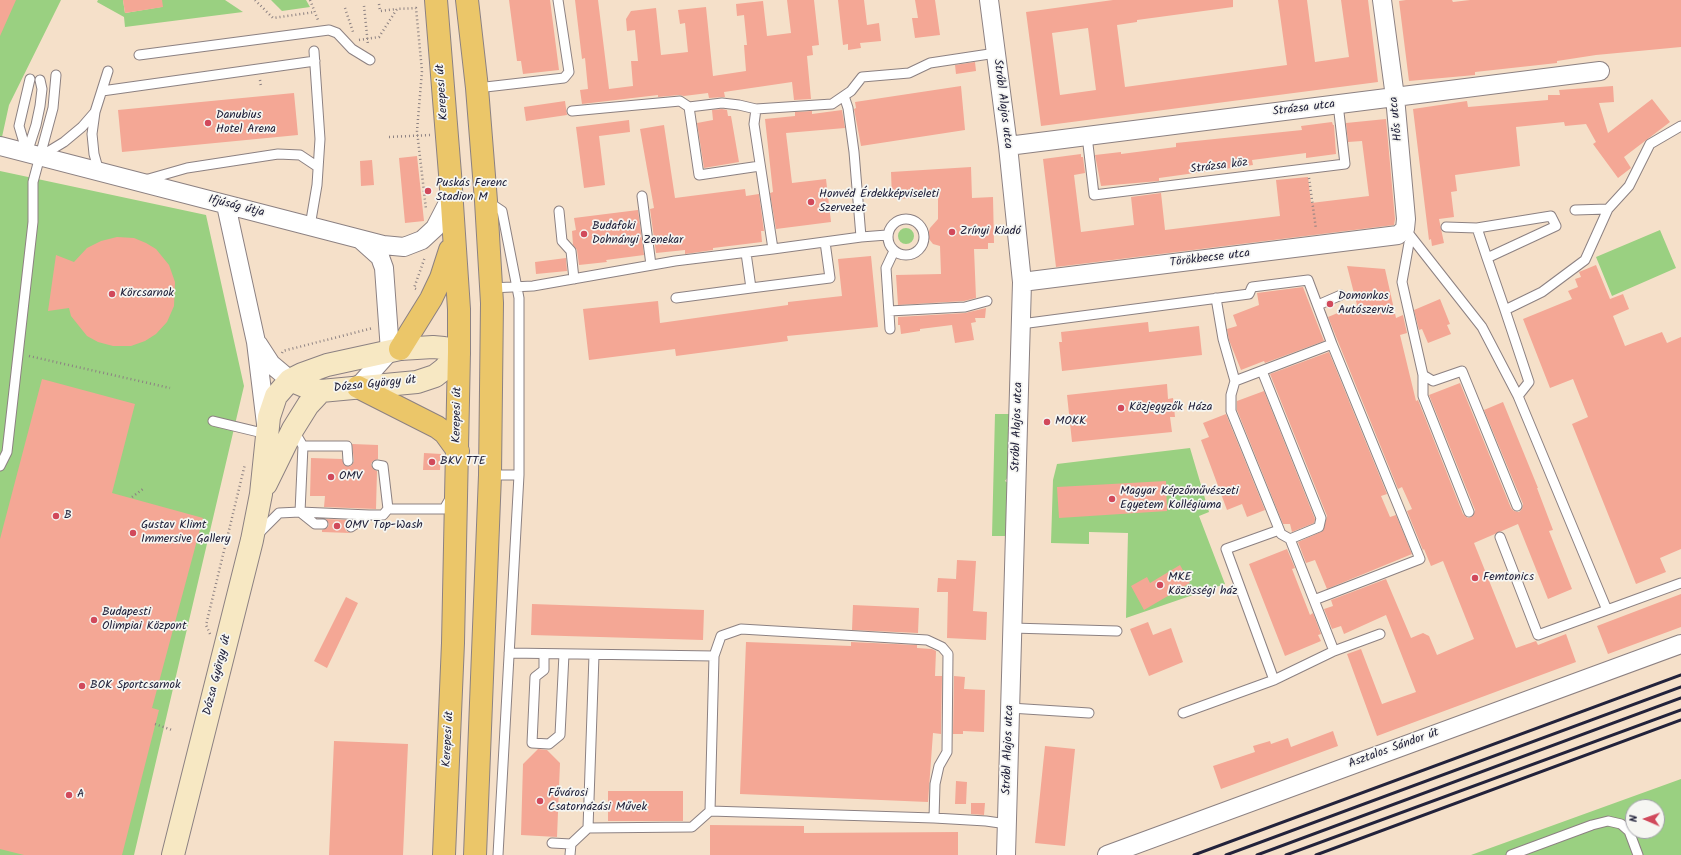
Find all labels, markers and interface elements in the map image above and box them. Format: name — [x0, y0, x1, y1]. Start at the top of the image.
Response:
street label: Stróbl Alajos utca — [989, 58, 1015, 150]
street label: Kerepesi út — [434, 63, 452, 121]
street label: Hős utca — [1387, 96, 1407, 142]
street label: Strázsa utca — [1272, 98, 1336, 120]
place label: Danubius Hotel Arena — [216, 109, 276, 137]
marker: Danubius Hotel Arena — [203, 118, 213, 128]
street label: Strázsa köz — [1189, 156, 1249, 178]
place label: Puskás Ferenc Stadion M — [436, 177, 507, 205]
marker: Puskás Ferenc Stadion M — [423, 186, 433, 196]
place label: Honvéd Érdekképviseleti Szervezet — [819, 188, 939, 216]
street label: Ifjúság útja — [206, 193, 266, 221]
marker: Honvéd Érdekképviseleti Szervezet — [806, 197, 816, 207]
place label: Budafoki Dohnányi Zenekar — [592, 220, 683, 248]
place label: Zrínyi Kiadó — [960, 225, 1021, 239]
marker: Zrínyi Kiadó — [947, 227, 957, 237]
marker: Budafoki Dohnányi Zenekar — [579, 229, 589, 239]
street label: Törökbecse utca — [1169, 247, 1251, 271]
place label: Körcsarnok — [120, 287, 174, 301]
marker: Körcsarnok — [107, 289, 117, 299]
place label: Domonkos Autószerviz — [1338, 290, 1394, 318]
marker: Domonkos Autószerviz — [1325, 299, 1335, 309]
street label: Dózsa György út — [333, 374, 417, 396]
street label: Stróbl Alajos utca — [1009, 382, 1027, 472]
street label: Kerepesi út — [450, 387, 466, 443]
place label: Közjegyzők Háza — [1129, 401, 1212, 415]
marker: Közjegyzők Háza — [1116, 403, 1126, 413]
place label: MOKK — [1055, 415, 1086, 429]
marker: MOKK — [1042, 417, 1052, 427]
place label: BKV TTE — [440, 455, 486, 469]
marker: BKV TTE — [427, 457, 437, 467]
place label: OMV — [339, 470, 362, 484]
marker: OMV — [326, 472, 336, 482]
place label: Magyar Képzőművészeti Egyetem Kollégiuma — [1120, 485, 1239, 513]
marker: Magyar Képzőművészeti Egyetem Kollégiuma — [1107, 494, 1117, 504]
place label: B — [64, 509, 72, 523]
marker: B — [51, 511, 61, 521]
place label: Gustav Klimt Immersive Gallery — [141, 519, 230, 547]
place label: OMV Top-Wash — [345, 519, 423, 533]
marker: OMV Top-Wash — [332, 521, 342, 531]
marker: Gustav Klimt Immersive Gallery — [128, 528, 138, 538]
place label: MKE Közösségi ház — [1168, 571, 1237, 599]
place label: Femtonics — [1483, 571, 1534, 585]
marker: Femtonics — [1470, 573, 1480, 583]
marker: MKE Közösségi ház — [1155, 580, 1165, 590]
place label: Budapesti Olimpiai Központ — [102, 606, 187, 634]
marker: Budapesti Olimpiai Központ — [89, 615, 99, 625]
street label: Dózsa György út — [201, 633, 235, 717]
place label: BOK Sportcsarnok — [90, 679, 181, 693]
marker: BOK Sportcsarnok — [77, 681, 87, 691]
street label: Stróbl Alajos utca — [1000, 705, 1018, 795]
street label: Kerepesi út — [440, 711, 458, 767]
street label: Asztalos Sándor út — [1347, 726, 1441, 772]
place label: Fővárosi Csatornázási Művek — [548, 787, 647, 815]
place label: A — [77, 788, 84, 802]
marker: A — [64, 790, 74, 800]
marker: Fővárosi Csatornázási Művek — [535, 796, 545, 806]
north arrow — [1625, 799, 1665, 839]
text: N — [1625, 815, 1643, 822]

